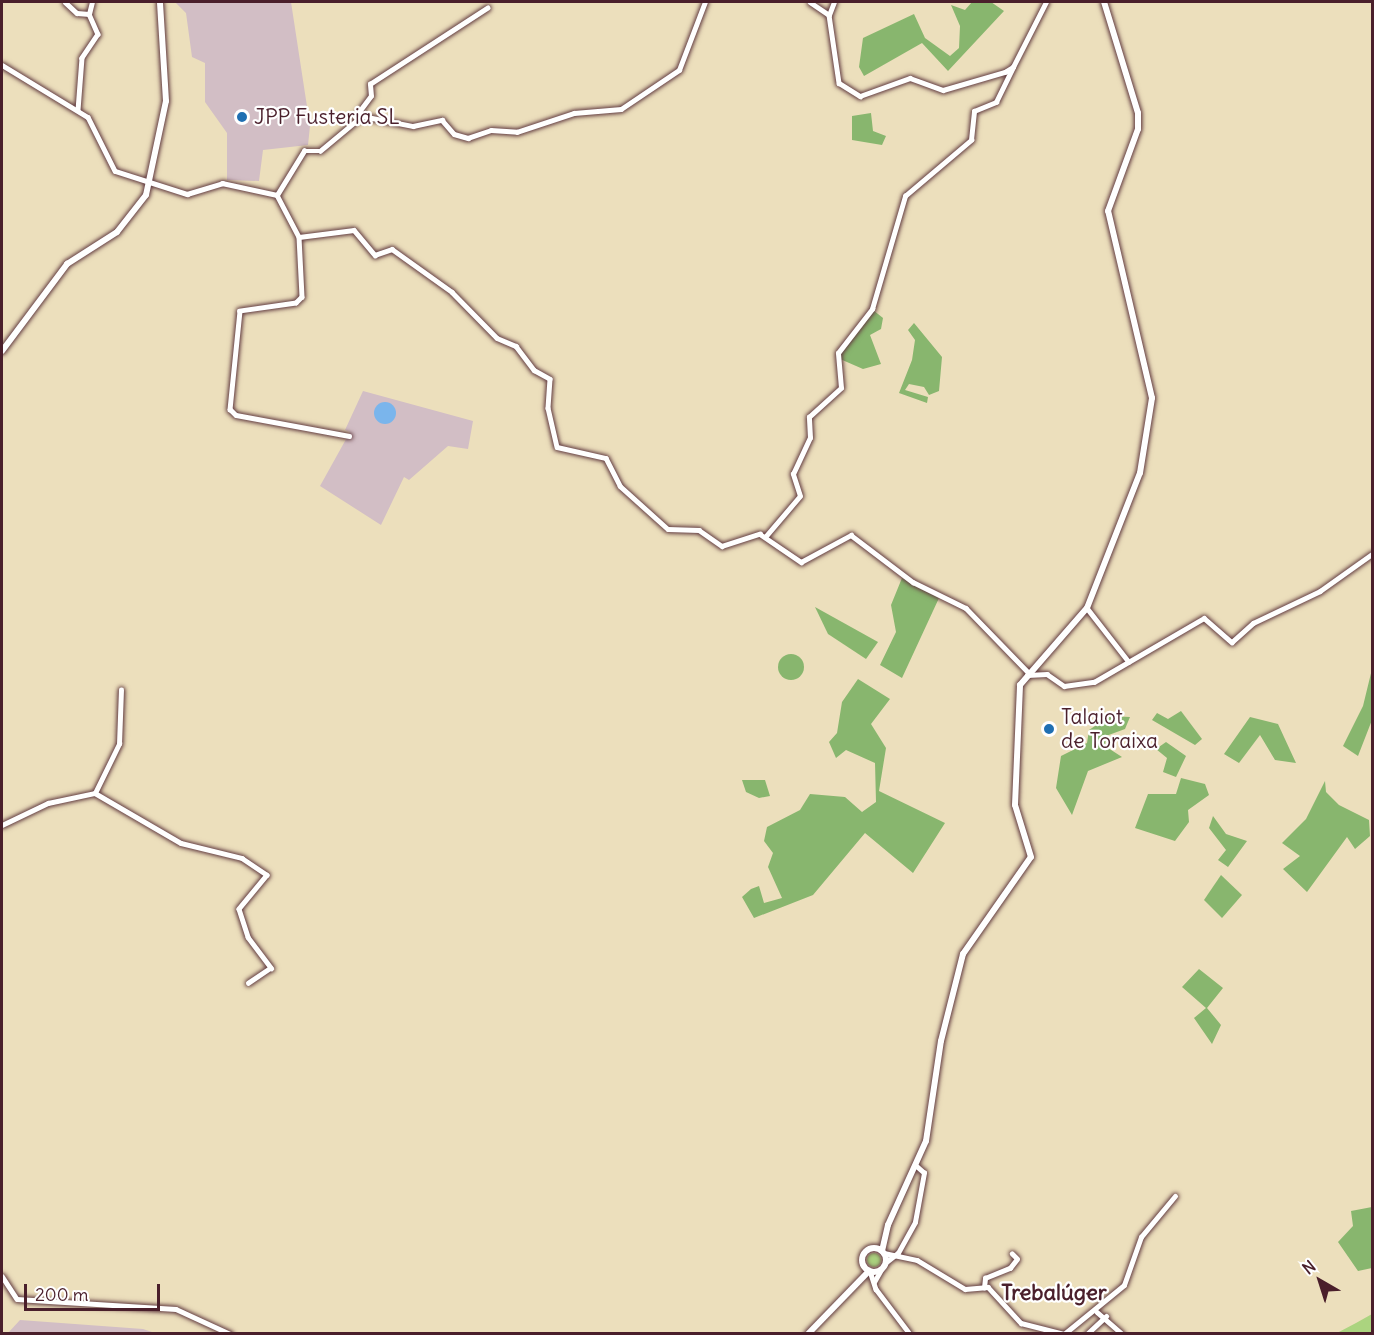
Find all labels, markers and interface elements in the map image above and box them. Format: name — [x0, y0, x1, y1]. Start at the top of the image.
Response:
place label: JPP Fusteria SL — [254, 104, 400, 130]
marker: JPP Fusteria SL — [235, 110, 249, 124]
place label: Talaiot de Toraixa — [1061, 704, 1158, 754]
marker: Talaiot de Toraixa — [1042, 722, 1056, 736]
north arrow — [1290, 1251, 1350, 1311]
text: N — [1298, 1256, 1319, 1278]
scale bar — [27, 1272, 164, 1310]
district label: Trebalúger — [1001, 1280, 1107, 1306]
text: 200 m — [35, 1283, 89, 1306]

